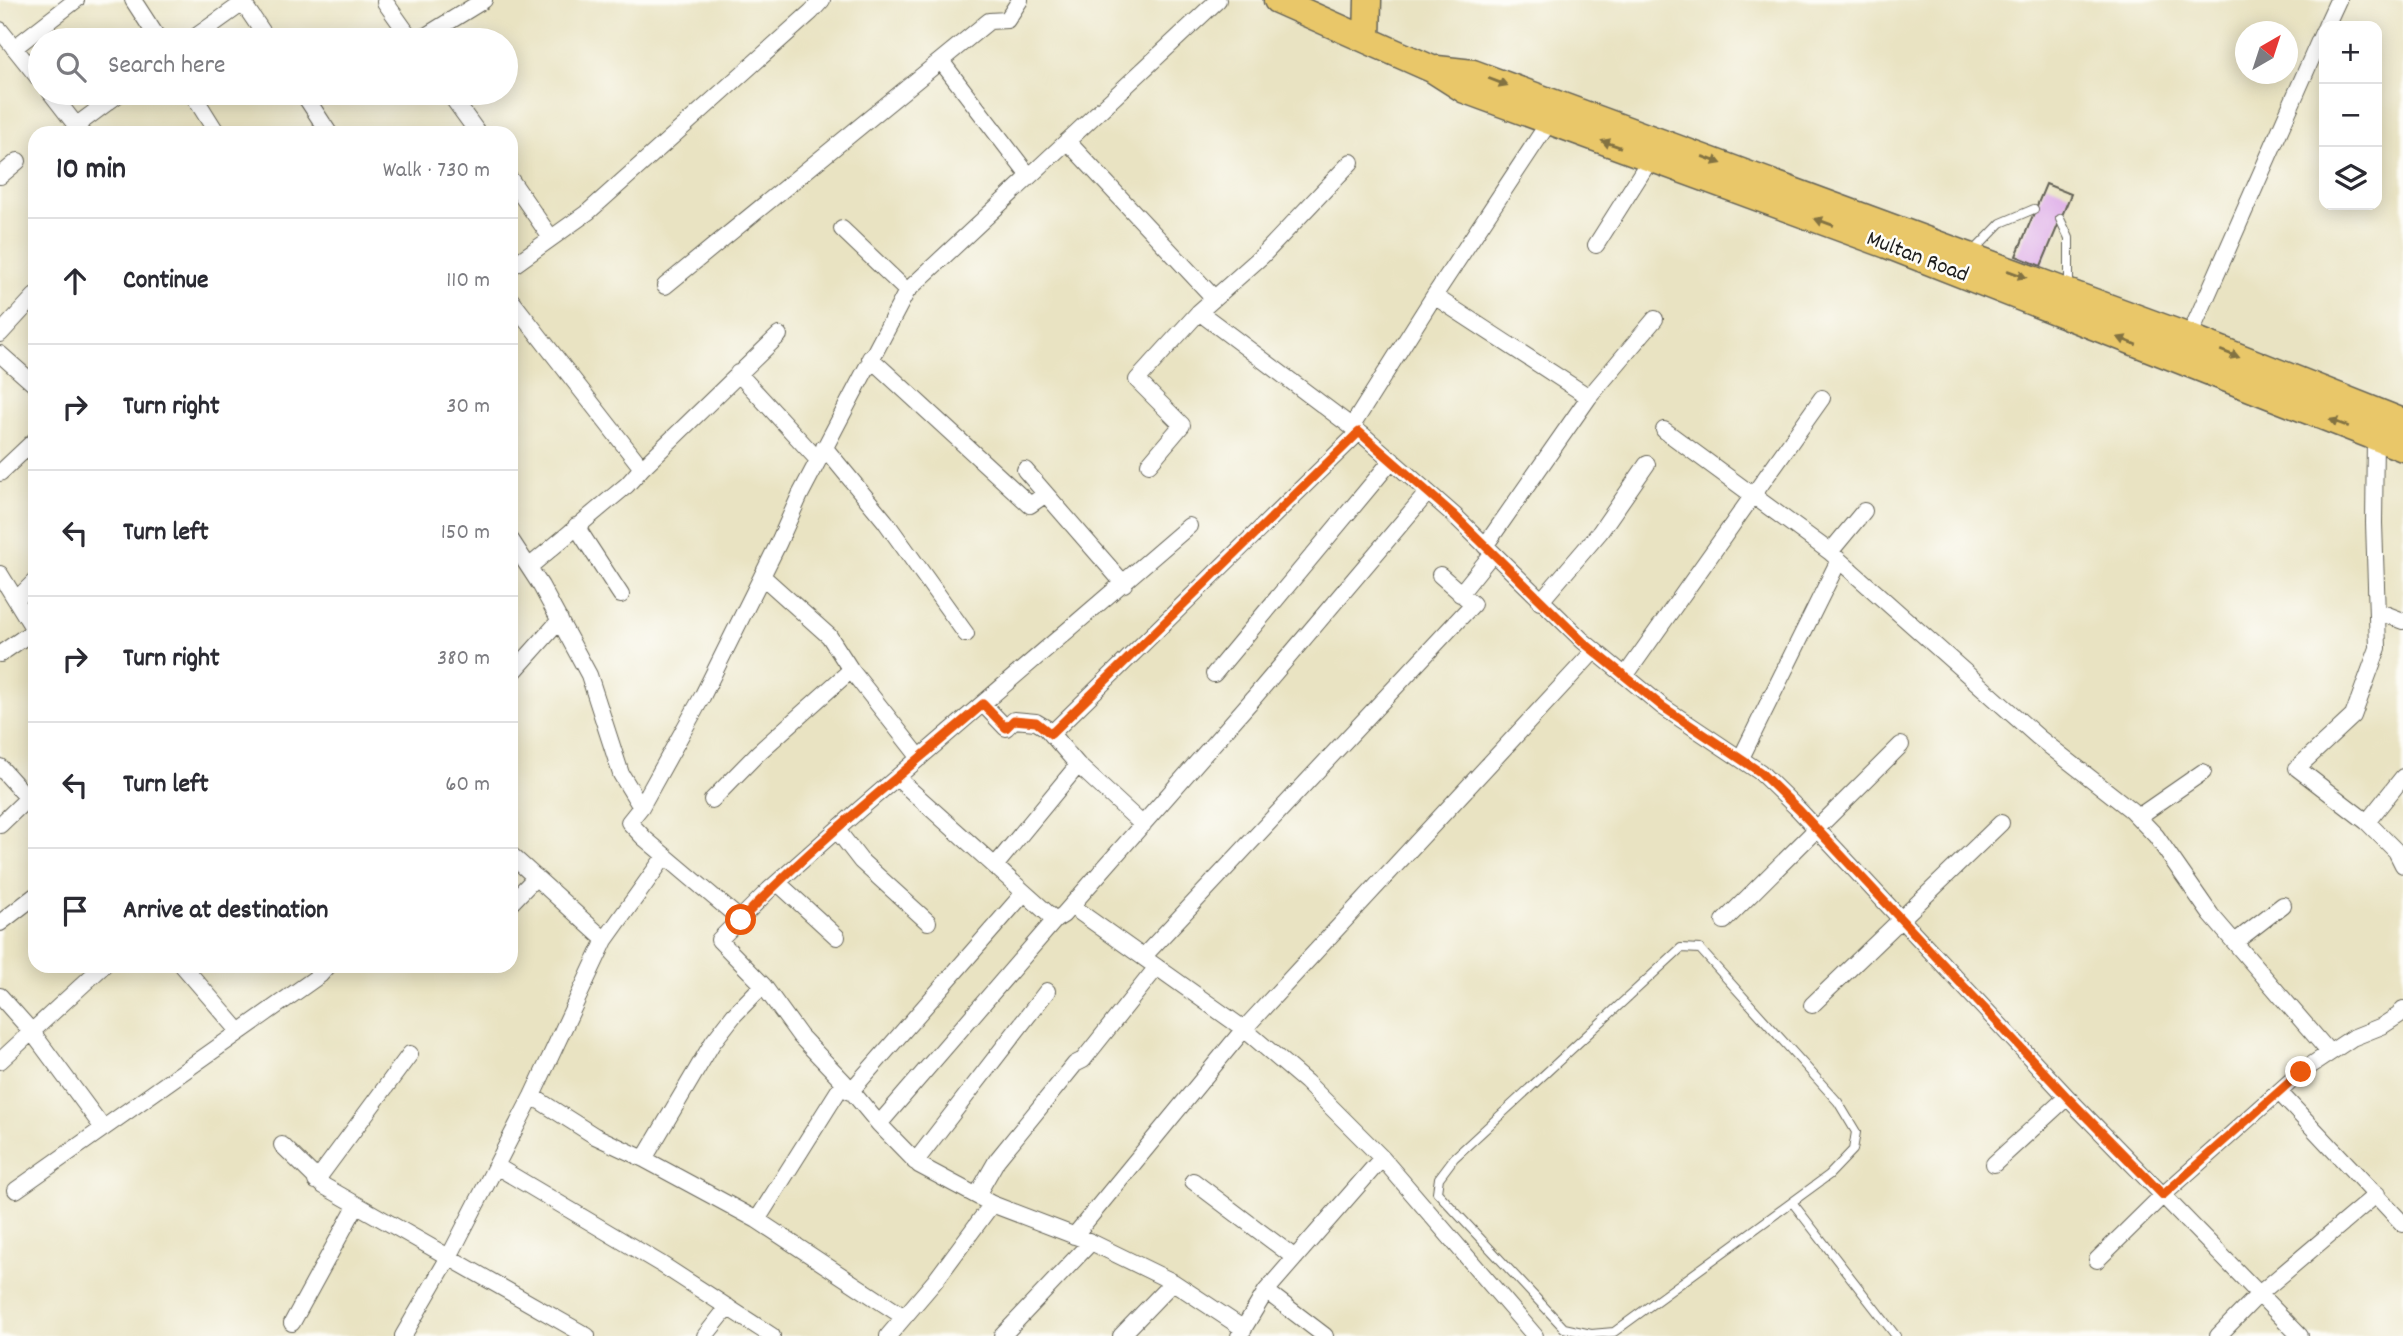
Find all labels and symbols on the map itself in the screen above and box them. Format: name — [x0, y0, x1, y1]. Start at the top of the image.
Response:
north arrow — [2235, 21, 2298, 84]
one-way arrow — [1488, 77, 1509, 88]
one-way arrow — [1600, 138, 1621, 149]
one-way arrow — [1701, 155, 1722, 166]
one-way arrow — [1814, 216, 1835, 227]
street label: Multan Road — [1861, 223, 1973, 293]
one-way arrow — [2006, 269, 2027, 280]
one-way arrow — [2117, 335, 2138, 346]
one-way arrow — [2219, 348, 2240, 359]
one-way arrow — [2329, 417, 2350, 428]
route start — [725, 904, 756, 935]
route end — [2285, 1056, 2316, 1087]

